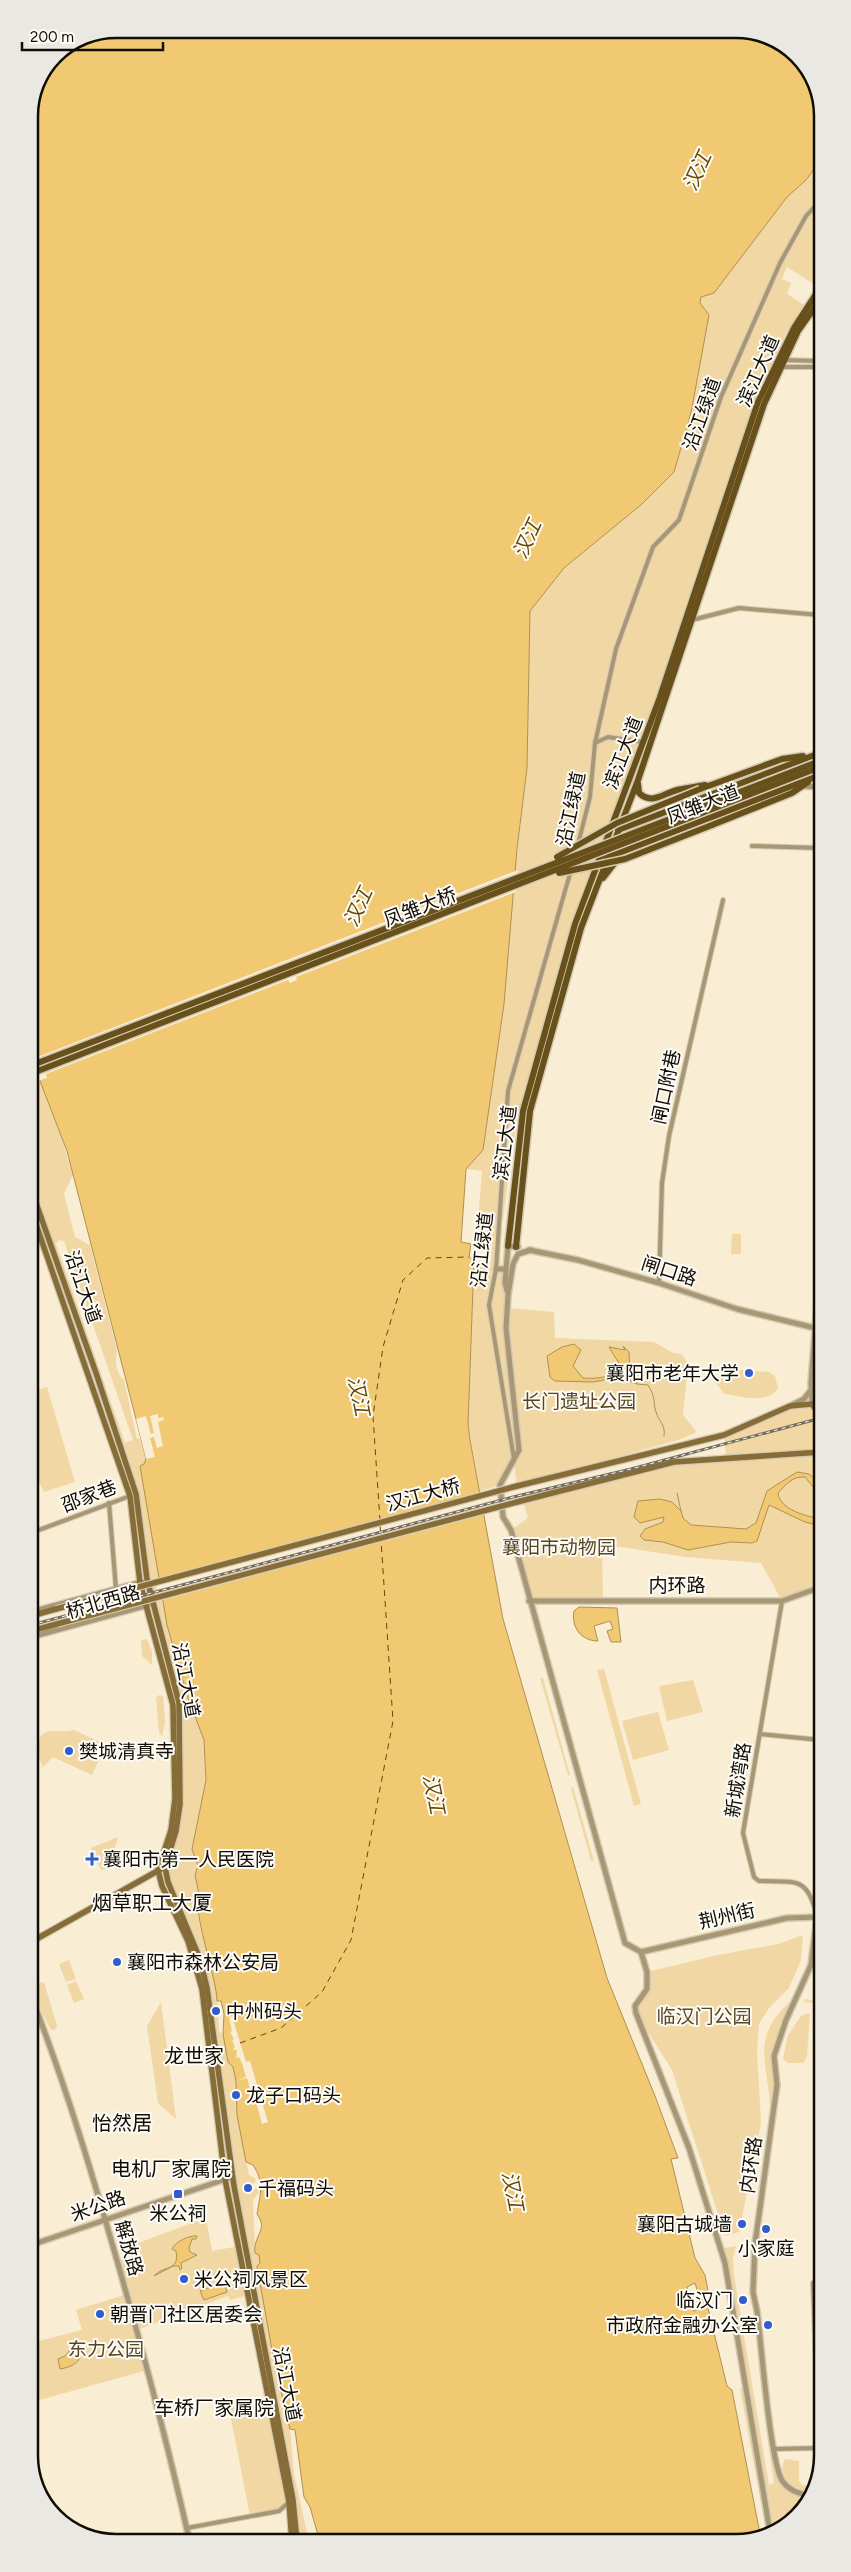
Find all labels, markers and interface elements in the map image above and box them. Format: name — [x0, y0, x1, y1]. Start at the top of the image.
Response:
scale bar — [22, 20, 164, 52]
text: 200 m — [30, 28, 74, 46]
water label: 汉江 — [678, 146, 717, 194]
street label: 滨江大道 — [732, 332, 784, 410]
street label: 沿江绿道 — [678, 374, 726, 454]
water label: 汉江 — [508, 514, 547, 562]
street label: 滨江大道 — [599, 713, 647, 793]
street label: 沿江绿道 — [552, 769, 590, 849]
street label: 凤雏大道 — [663, 780, 743, 828]
water label: 汉江 — [339, 882, 378, 930]
street label: 凤雏大桥 — [380, 883, 460, 931]
street label: 闸口附巷 — [647, 1047, 685, 1127]
street label: 滨江大道 — [489, 1104, 521, 1182]
street label: 沿江绿道 — [467, 1211, 497, 1289]
street label: 沿江大道 — [60, 1247, 106, 1327]
street label: 闸口路 — [638, 1251, 700, 1291]
place label: 襄阳市老年大学 — [606, 1362, 739, 1385]
marker: 襄阳市老年大学 — [743, 1367, 755, 1379]
water label: 汉江 — [343, 1374, 375, 1420]
park label: 长门遗址公园 — [522, 1390, 636, 1413]
street label: 汉江大桥 — [383, 1474, 463, 1516]
street label: 邵家巷 — [58, 1475, 120, 1517]
park label: 襄阳市动物园 — [502, 1536, 616, 1559]
street label: 内环路 — [648, 1574, 706, 1597]
street label: 桥北西路 — [63, 1580, 143, 1624]
street label: 沿江大道 — [167, 1640, 205, 1720]
place label: 樊城清真寺 — [79, 1740, 174, 1763]
street label: 新城湾路 — [721, 1741, 755, 1819]
marker: 樊城清真寺 — [63, 1745, 75, 1757]
water label: 汉江 — [418, 1772, 450, 1818]
place label: 襄阳市第一人民医院 — [103, 1848, 274, 1871]
marker: 襄阳市第一人民医院 — [85, 1852, 99, 1866]
district label: 烟草职工大厦 — [92, 1891, 212, 1915]
street label: 荆州街 — [697, 1898, 757, 1934]
place label: 襄阳市森林公安局 — [127, 1951, 279, 1974]
marker: 襄阳市森林公安局 — [111, 1956, 123, 1968]
place label: 中州码头 — [226, 2000, 302, 2023]
marker: 中州码头 — [210, 2005, 222, 2017]
park label: 临汉门公园 — [656, 2005, 752, 2028]
district label: 龙世家 — [164, 2044, 224, 2068]
place label: 龙子口码头 — [246, 2084, 341, 2107]
marker: 龙子口码头 — [230, 2089, 242, 2101]
district label: 怡然居 — [92, 2111, 152, 2135]
street label: 内环路 — [736, 2135, 766, 2195]
district label: 电机厂家属院 — [111, 2157, 231, 2181]
water label: 汉江 — [497, 2169, 529, 2215]
place label: 千福码头 — [258, 2177, 334, 2200]
marker: 千福码头 — [242, 2182, 254, 2194]
street label: 米公路 — [67, 2186, 129, 2226]
marker: 米公祠 — [172, 2188, 184, 2200]
place label: 米公祠 — [149, 2202, 207, 2225]
place label: 襄阳古城墙 — [637, 2213, 732, 2236]
street label: 解放路 — [110, 2217, 148, 2279]
marker: 襄阳古城墙 — [736, 2218, 748, 2230]
marker: 小家庭 — [760, 2223, 772, 2235]
place label: 小家庭 — [737, 2237, 795, 2260]
place label: 米公祠风景区 — [194, 2268, 308, 2291]
marker: 米公祠风景区 — [178, 2273, 190, 2285]
place label: 临汉门 — [676, 2289, 733, 2312]
marker: 临汉门 — [737, 2294, 749, 2306]
place label: 朝晋门社区居委会 — [110, 2303, 262, 2326]
marker: 朝晋门社区居委会 — [94, 2308, 106, 2320]
place label: 市政府金融办公室 — [606, 2314, 758, 2337]
marker: 市政府金融办公室 — [762, 2319, 774, 2331]
park label: 东力公园 — [68, 2338, 144, 2361]
street label: 沿江大道 — [268, 2344, 306, 2424]
district label: 车桥厂家属院 — [154, 2396, 274, 2420]

